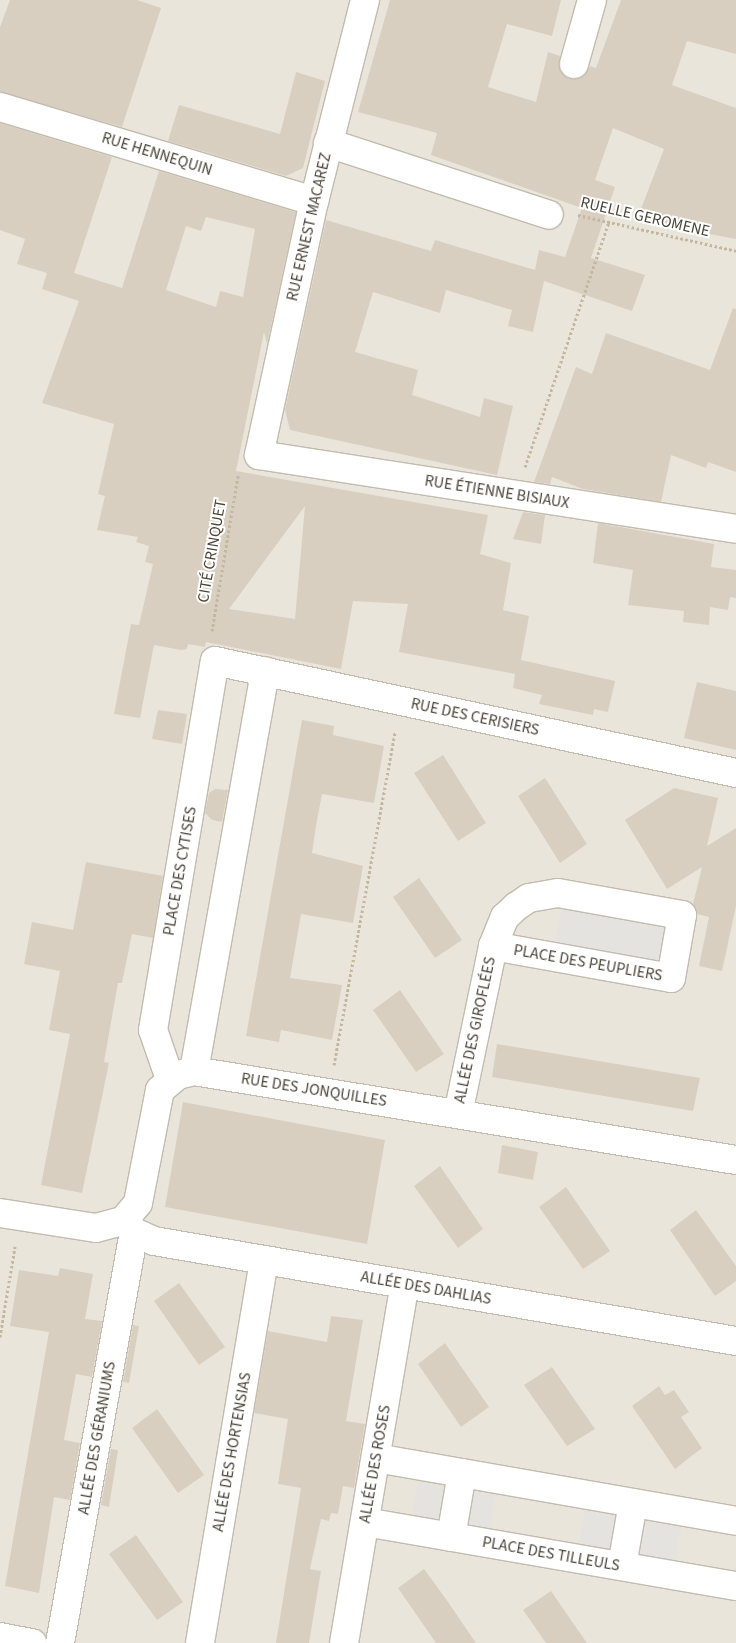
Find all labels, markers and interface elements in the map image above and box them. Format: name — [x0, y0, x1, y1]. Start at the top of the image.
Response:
street label: RUE HENNEQUIN — [99, 128, 215, 180]
street label: RUE ERNEST MACAREZ — [283, 151, 335, 303]
street label: RUELLE GEROMENE — [579, 193, 711, 241]
street label: RUE ÉTIENNE BISIAUX — [423, 471, 571, 513]
street label: CITÉ CRINQUET — [193, 498, 231, 604]
street label: RUE DES CERISIERS — [409, 694, 541, 740]
street label: PLACE DES CYTISES — [159, 805, 201, 937]
street label: PLACE DES PEUPLIERS — [512, 940, 664, 986]
street label: ALLÉE DES GIROFLÉES — [450, 955, 500, 1105]
street label: RUE DES JONQUILLES — [240, 1069, 388, 1111]
street label: ALLÉE DES DAHLIAS — [359, 1267, 493, 1309]
street label: ALLÉE DES GÉRANIUMS — [74, 1360, 120, 1516]
street label: ALLÉE DES HORTENSIAS — [209, 1371, 255, 1533]
street label: ALLÉE DES ROSES — [355, 1403, 395, 1525]
street label: PLACE DES TILLEULS — [481, 1532, 621, 1576]

